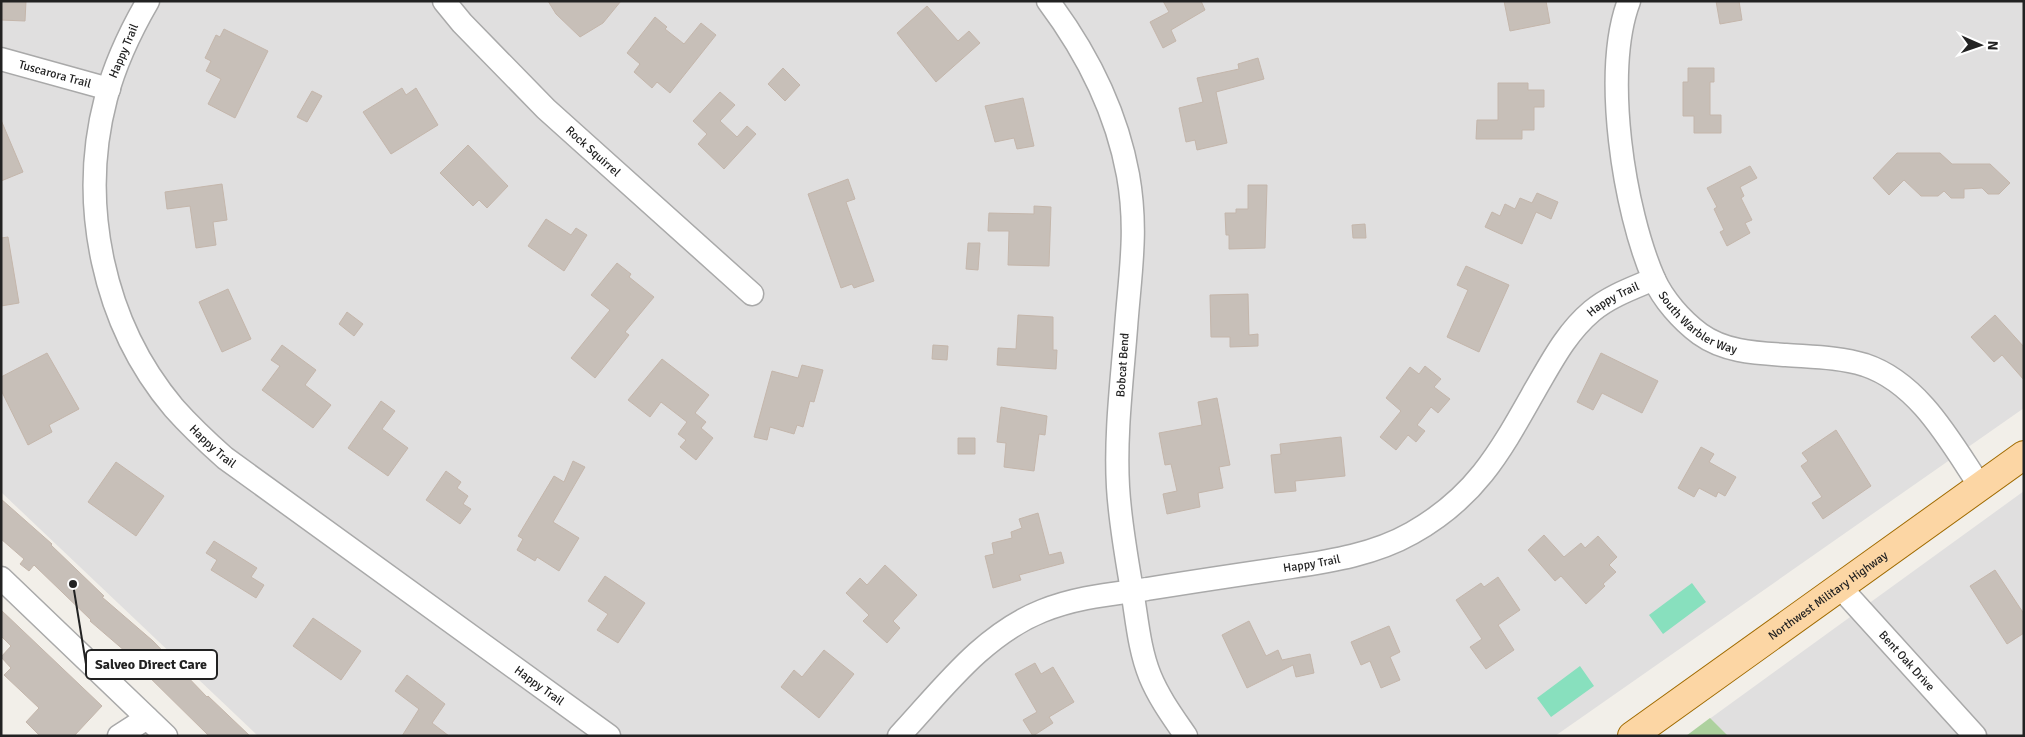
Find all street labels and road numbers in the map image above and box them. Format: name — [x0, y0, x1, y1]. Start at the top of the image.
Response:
street label: Happy Trail — [106, 21, 142, 80]
street label: Tuscarora Trail — [17, 57, 93, 91]
street label: Rock Squirrel — [563, 123, 624, 180]
street label: Happy Trail — [1583, 278, 1642, 320]
street label: South Warbler Way — [1655, 288, 1739, 357]
street label: Bobcat Bend — [1113, 332, 1133, 398]
street label: Happy Trail — [186, 421, 239, 471]
street label: Northwest Military Highway — [1765, 547, 1891, 643]
street label: Happy Trail — [1282, 551, 1342, 576]
street label: Bent Oak Drive — [1876, 628, 1938, 694]
street label: Happy Trail — [512, 663, 568, 709]

